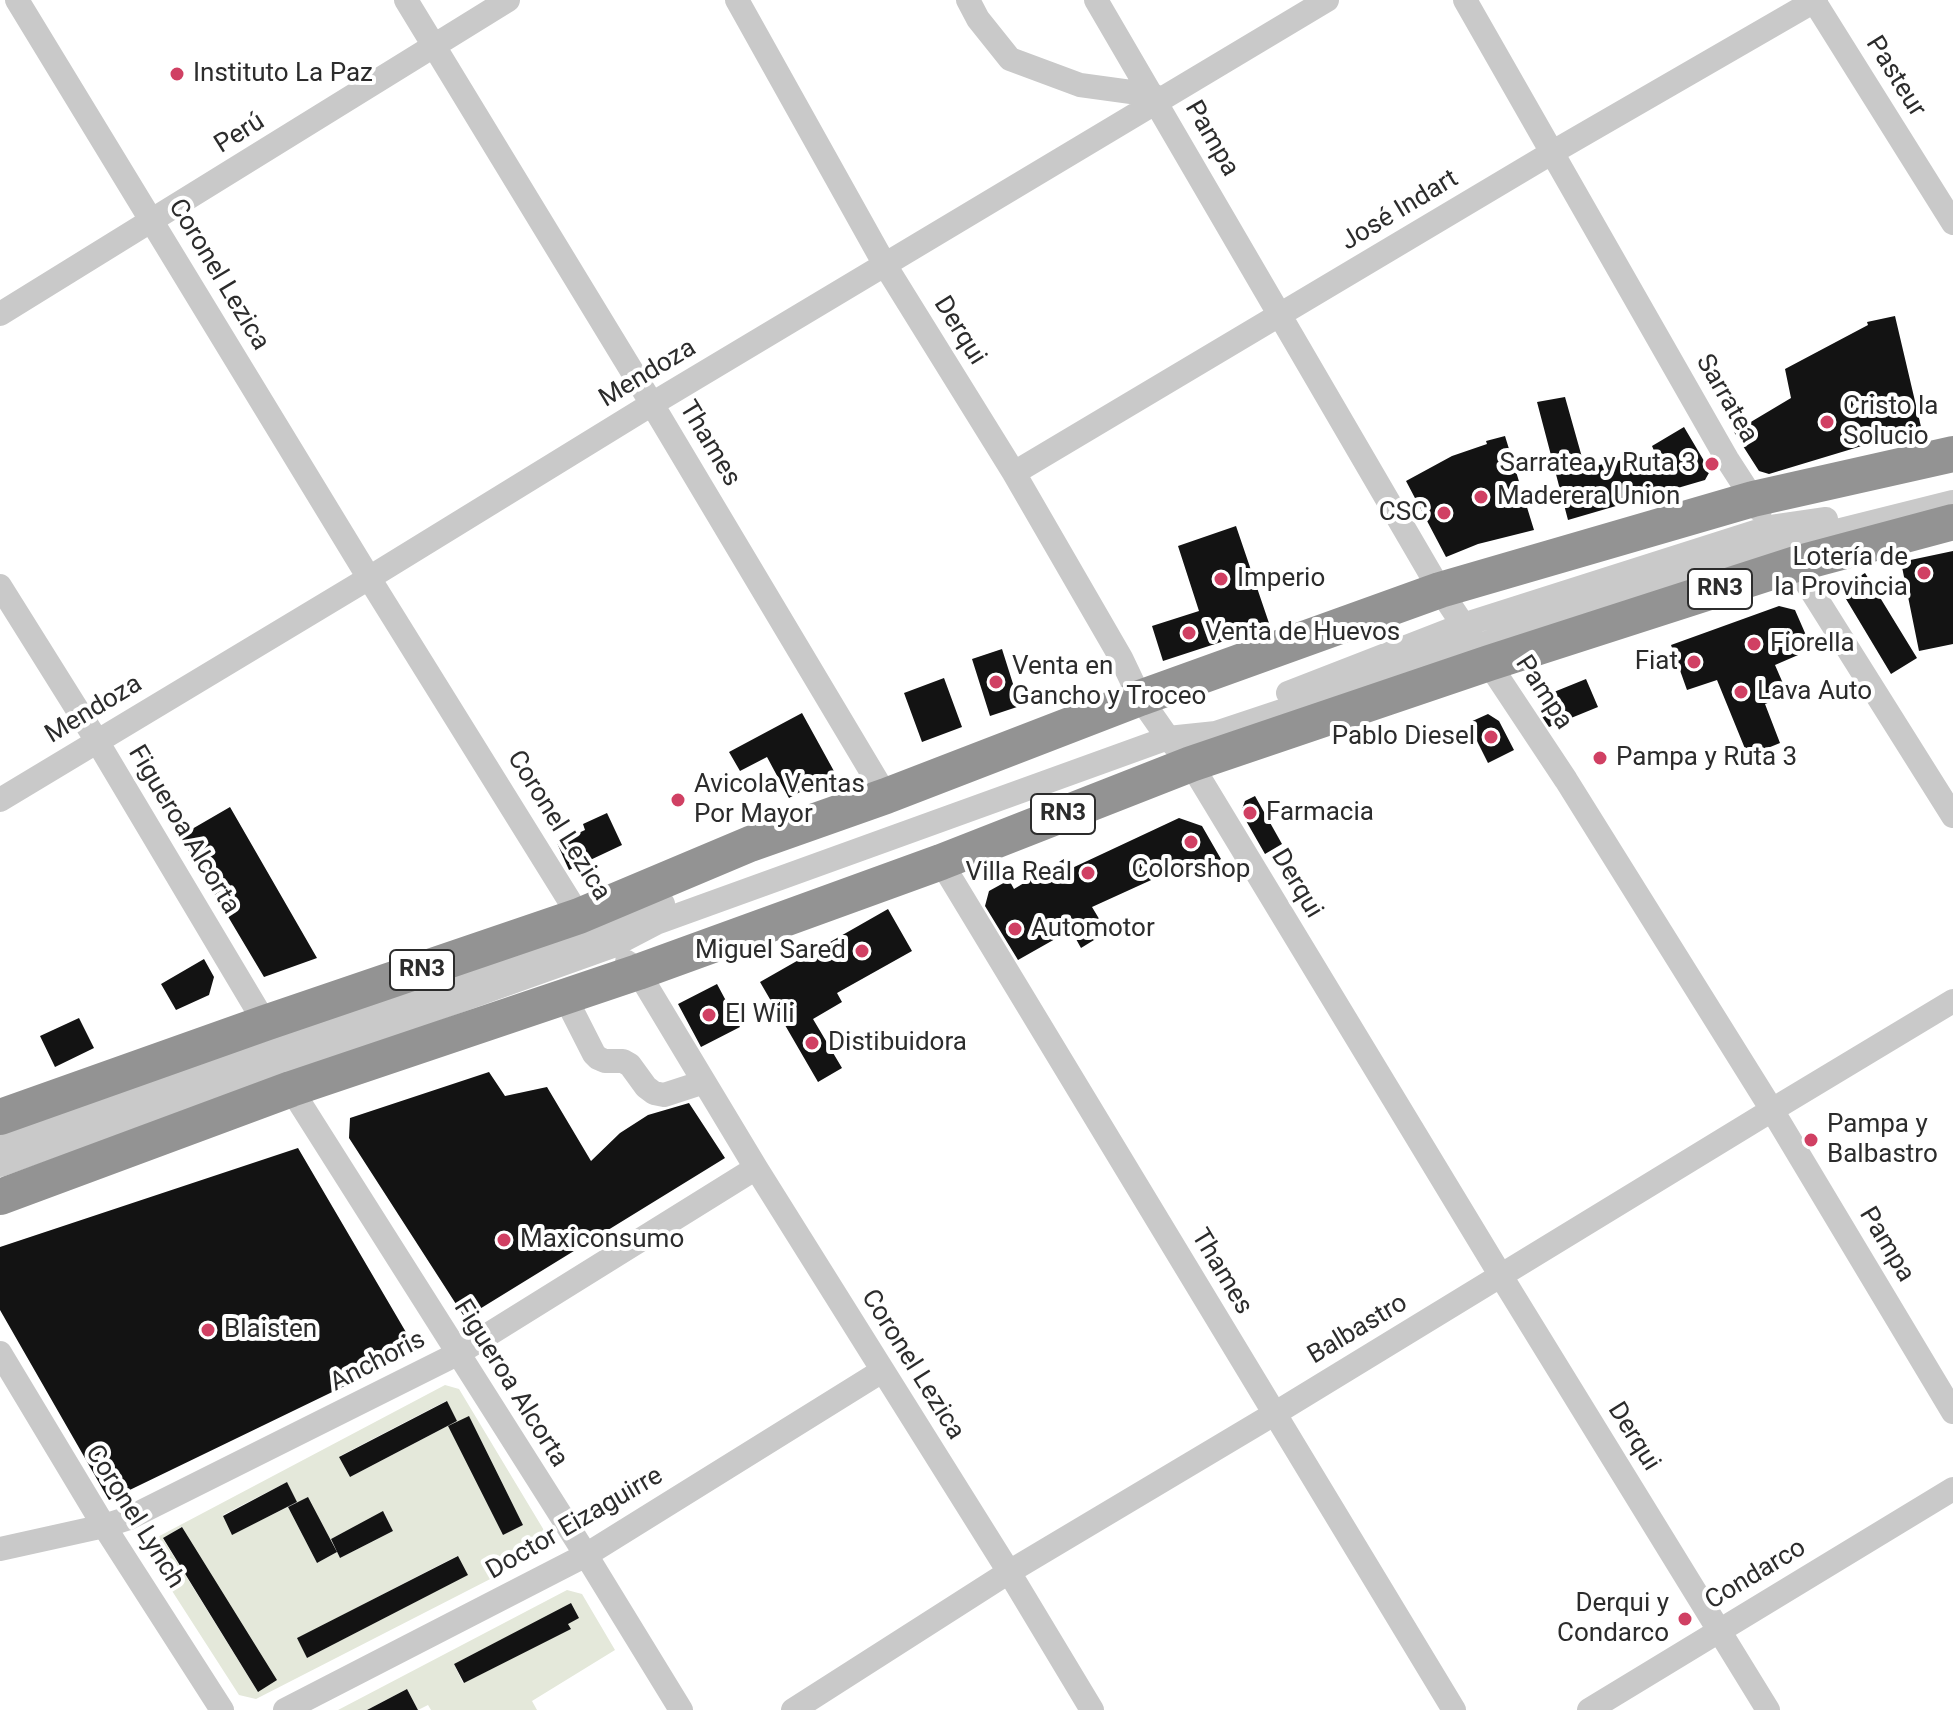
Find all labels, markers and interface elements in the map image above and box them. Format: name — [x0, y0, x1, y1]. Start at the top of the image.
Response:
street label: Pasteur — [1858, 31, 1932, 123]
place label: Instituto La Paz — [193, 58, 373, 90]
marker: Instituto La Paz — [168, 65, 186, 83]
street label: Pampa — [1177, 96, 1245, 182]
street label: Perú — [209, 107, 271, 161]
street label: José Indart — [1336, 164, 1464, 258]
street label: Coronel Lezica — [161, 194, 275, 356]
street label: Derqui — [926, 291, 992, 371]
street label: Mendoza — [594, 333, 702, 415]
street label: Sarratea — [1688, 349, 1764, 449]
place label: Cristo la Solucio — [1843, 391, 1938, 452]
street label: Thames — [671, 396, 747, 492]
marker: Cristo la Solucio — [1818, 413, 1836, 431]
place label: Sarratea y Ruta 3 — [1499, 448, 1696, 480]
marker: Sarratea y Ruta 3 — [1703, 455, 1721, 473]
place label: Maderera Union — [1497, 481, 1680, 513]
marker: Maderera Union — [1472, 488, 1490, 506]
place label: CSC — [1379, 497, 1428, 529]
marker: CSC — [1435, 504, 1453, 522]
place label: Lotería de la Provincia — [1774, 542, 1908, 604]
place label: Imperio — [1237, 563, 1325, 595]
marker: Lotería de la Provincia — [1915, 564, 1933, 582]
road number: RN3 — [1688, 569, 1752, 609]
marker: Imperio — [1212, 570, 1230, 588]
place label: Venta de Huevos — [1205, 617, 1400, 649]
marker: Venta de Huevos — [1180, 624, 1198, 642]
place label: Fiorella — [1770, 628, 1855, 660]
marker: Fiorella — [1745, 635, 1763, 653]
place label: Fiat — [1635, 646, 1678, 678]
street label: Pampa — [1508, 650, 1578, 736]
place label: Venta en Gancho y Troceo — [1012, 651, 1206, 712]
marker: Fiat — [1685, 653, 1703, 671]
street label: Mendoza — [40, 669, 148, 751]
marker: Venta en Gancho y Troceo — [987, 673, 1005, 691]
place label: Lava Auto — [1757, 676, 1872, 708]
marker: Lava Auto — [1732, 683, 1750, 701]
place label: Pablo Diesel — [1332, 721, 1475, 753]
marker: Pablo Diesel — [1482, 728, 1500, 746]
street label: Figueroa Alcorta — [120, 740, 246, 920]
place label: Pampa y Ruta 3 — [1616, 742, 1797, 774]
street label: Coronel Lezica — [500, 745, 616, 907]
marker: Pampa y Ruta 3 — [1591, 749, 1609, 767]
place label: Avicola Ventas Por Mayor — [694, 769, 865, 830]
marker: Avicola Ventas Por Mayor — [669, 791, 687, 809]
road number: RN3 — [1031, 794, 1095, 834]
place label: Farmacia — [1266, 797, 1374, 829]
marker: Farmacia — [1241, 804, 1259, 822]
marker: Colorshop — [1182, 833, 1200, 851]
street label: Derqui — [1263, 844, 1329, 924]
place label: Colorshop — [1132, 854, 1250, 886]
place label: Villa Real — [966, 857, 1072, 889]
marker: Villa Real — [1079, 864, 1097, 882]
place label: Automotor — [1031, 913, 1155, 945]
marker: Automotor — [1006, 920, 1024, 938]
place label: Miguel Sared — [695, 935, 846, 967]
marker: Miguel Sared — [853, 942, 871, 960]
road number: RN3 — [390, 950, 454, 990]
place label: El Wili — [725, 999, 795, 1031]
marker: El Wili — [700, 1006, 718, 1024]
place label: Distibuidora — [828, 1027, 967, 1059]
marker: Distibuidora — [803, 1034, 821, 1052]
place label: Pampa y Balbastro — [1827, 1109, 1938, 1170]
marker: Pampa y Balbastro — [1802, 1131, 1820, 1149]
street label: Pampa — [1852, 1202, 1920, 1288]
place label: Maxiconsumo — [520, 1224, 684, 1256]
street label: Thames — [1183, 1224, 1259, 1320]
marker: Maxiconsumo — [495, 1231, 513, 1249]
street label: Coronel Lezica — [854, 1284, 970, 1446]
street label: Balbastro — [1303, 1288, 1413, 1372]
street label: Figueroa Alcorta — [446, 1295, 574, 1473]
place label: Blaisten — [224, 1314, 317, 1346]
marker: Blaisten — [199, 1321, 217, 1339]
street label: Anchoris — [325, 1325, 431, 1399]
street label: Derqui — [1600, 1397, 1666, 1477]
street label: Coronel Lynch — [78, 1440, 190, 1594]
street label: Doctor Eizaguirre — [481, 1461, 669, 1587]
street label: Condarco — [1700, 1533, 1812, 1617]
place label: Derqui y Condarco — [1557, 1588, 1669, 1650]
marker: Derqui y Condarco — [1676, 1610, 1694, 1628]

